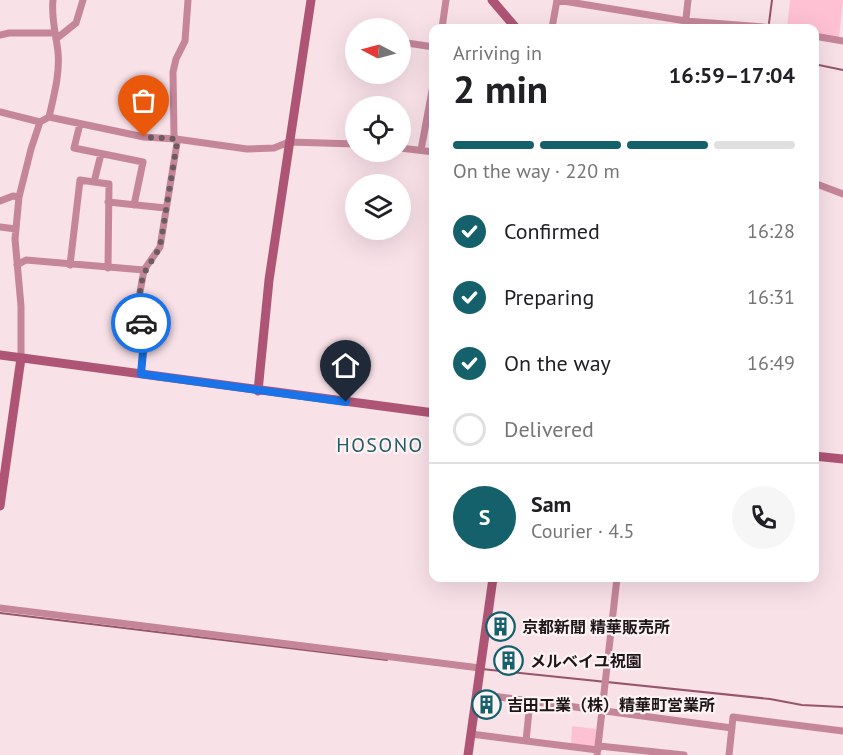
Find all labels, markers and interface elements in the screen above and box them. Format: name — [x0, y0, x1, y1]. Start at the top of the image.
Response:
north arrow — [345, 18, 411, 84]
map controls — [345, 18, 411, 240]
text: Arriving in — [453, 40, 542, 66]
text: 16:59–17:04 — [669, 61, 795, 89]
text: 2 min — [453, 63, 548, 114]
pin — [118, 75, 169, 137]
icon: bag — [127, 84, 160, 117]
button: locate — [345, 96, 411, 162]
text: On the way · 220 m — [453, 158, 620, 184]
button: layers — [345, 174, 411, 240]
icon: check — [453, 215, 486, 248]
text: Confirmed — [504, 217, 600, 245]
text: 16:28 — [747, 218, 795, 244]
icon: check — [453, 281, 486, 314]
text: Preparing — [504, 283, 594, 311]
text: 16:31 — [747, 284, 795, 310]
courier — [111, 293, 171, 353]
icon: car — [125, 307, 158, 340]
pin — [320, 340, 371, 402]
icon: check — [453, 347, 486, 380]
icon: home — [329, 349, 362, 382]
text: On the way — [504, 349, 611, 377]
text: 16:49 — [747, 350, 795, 376]
text: Delivered — [504, 415, 594, 443]
district label: HOSONO — [336, 432, 424, 458]
button: phone — [732, 486, 795, 549]
text: Sam — [531, 490, 571, 518]
text: S — [479, 503, 490, 531]
text: Courier · 4.5 — [531, 518, 634, 544]
building icon: 京都新聞 精華販売所 — [485, 611, 517, 643]
place label: 京都新聞 精華販売所 — [522, 617, 670, 637]
building icon: メルベイユ祝園 — [493, 645, 525, 677]
place label: メルベイユ祝園 — [530, 651, 642, 671]
building icon: 吉田工業（株）精華町営業所 — [470, 689, 502, 721]
place label: 吉田工業（株）精華町営業所 — [507, 695, 715, 715]

